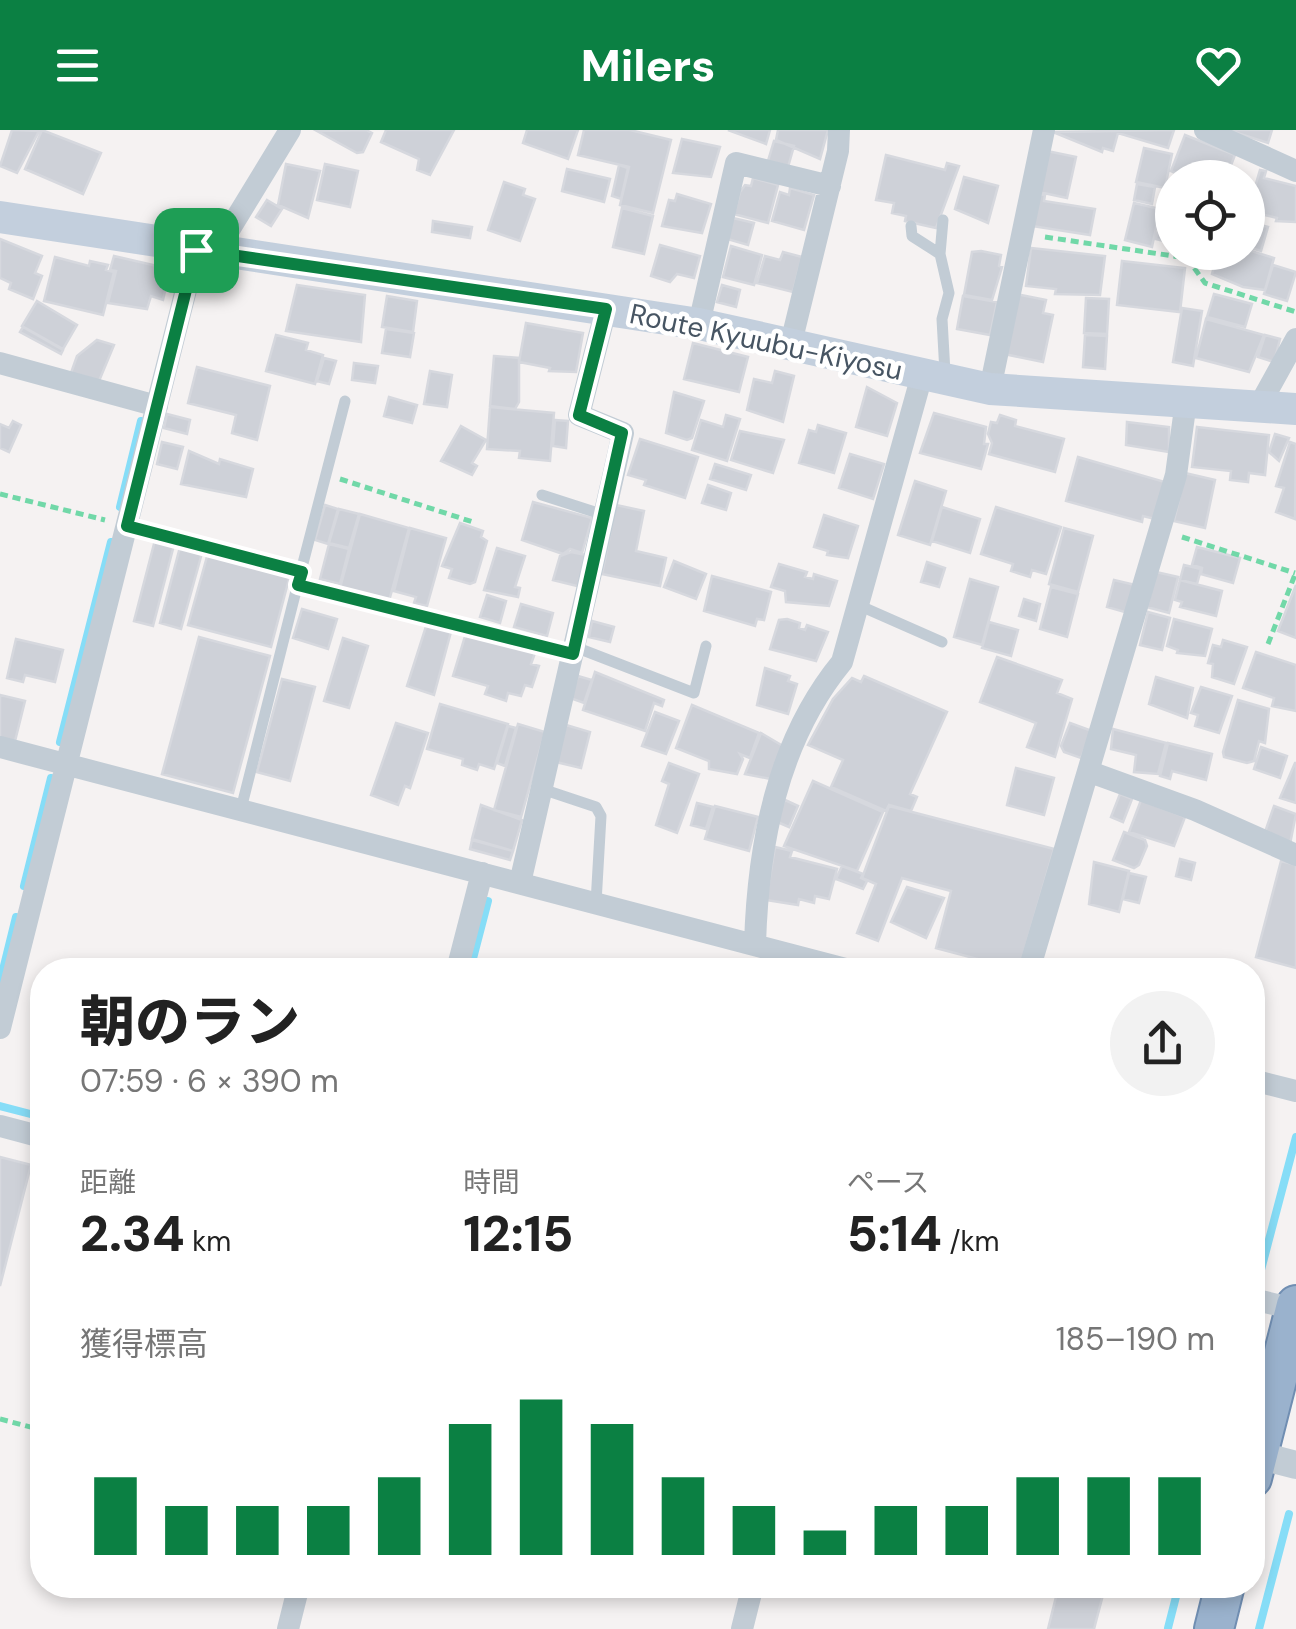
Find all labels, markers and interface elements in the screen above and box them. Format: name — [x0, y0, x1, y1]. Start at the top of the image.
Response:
text: Milers — [581, 36, 715, 95]
icon: menu — [50, 38, 105, 93]
icon: heart — [1191, 38, 1246, 93]
map controls — [1155, 160, 1265, 270]
button: locate — [1155, 160, 1265, 270]
pin — [154, 208, 239, 293]
icon: arrive — [169, 223, 224, 278]
street label: Route Kyuubu-Kiyosu — [626, 295, 906, 389]
text: 朝のラン — [80, 986, 300, 1058]
button: share — [1110, 991, 1215, 1096]
text: 07:59 · 6 × 390 m — [80, 1060, 339, 1102]
text: 距離 — [80, 1164, 136, 1201]
text: 時間 — [463, 1164, 519, 1201]
text: ペース — [847, 1164, 929, 1201]
text: 2.34 — [80, 1201, 185, 1267]
text: 12:15 — [463, 1201, 573, 1267]
text: 5:14 — [847, 1201, 942, 1267]
text: km — [185, 1223, 231, 1260]
text: /km — [942, 1223, 1000, 1260]
text: 185–190 m — [1056, 1318, 1215, 1360]
text: 獲得標高 — [80, 1323, 208, 1365]

